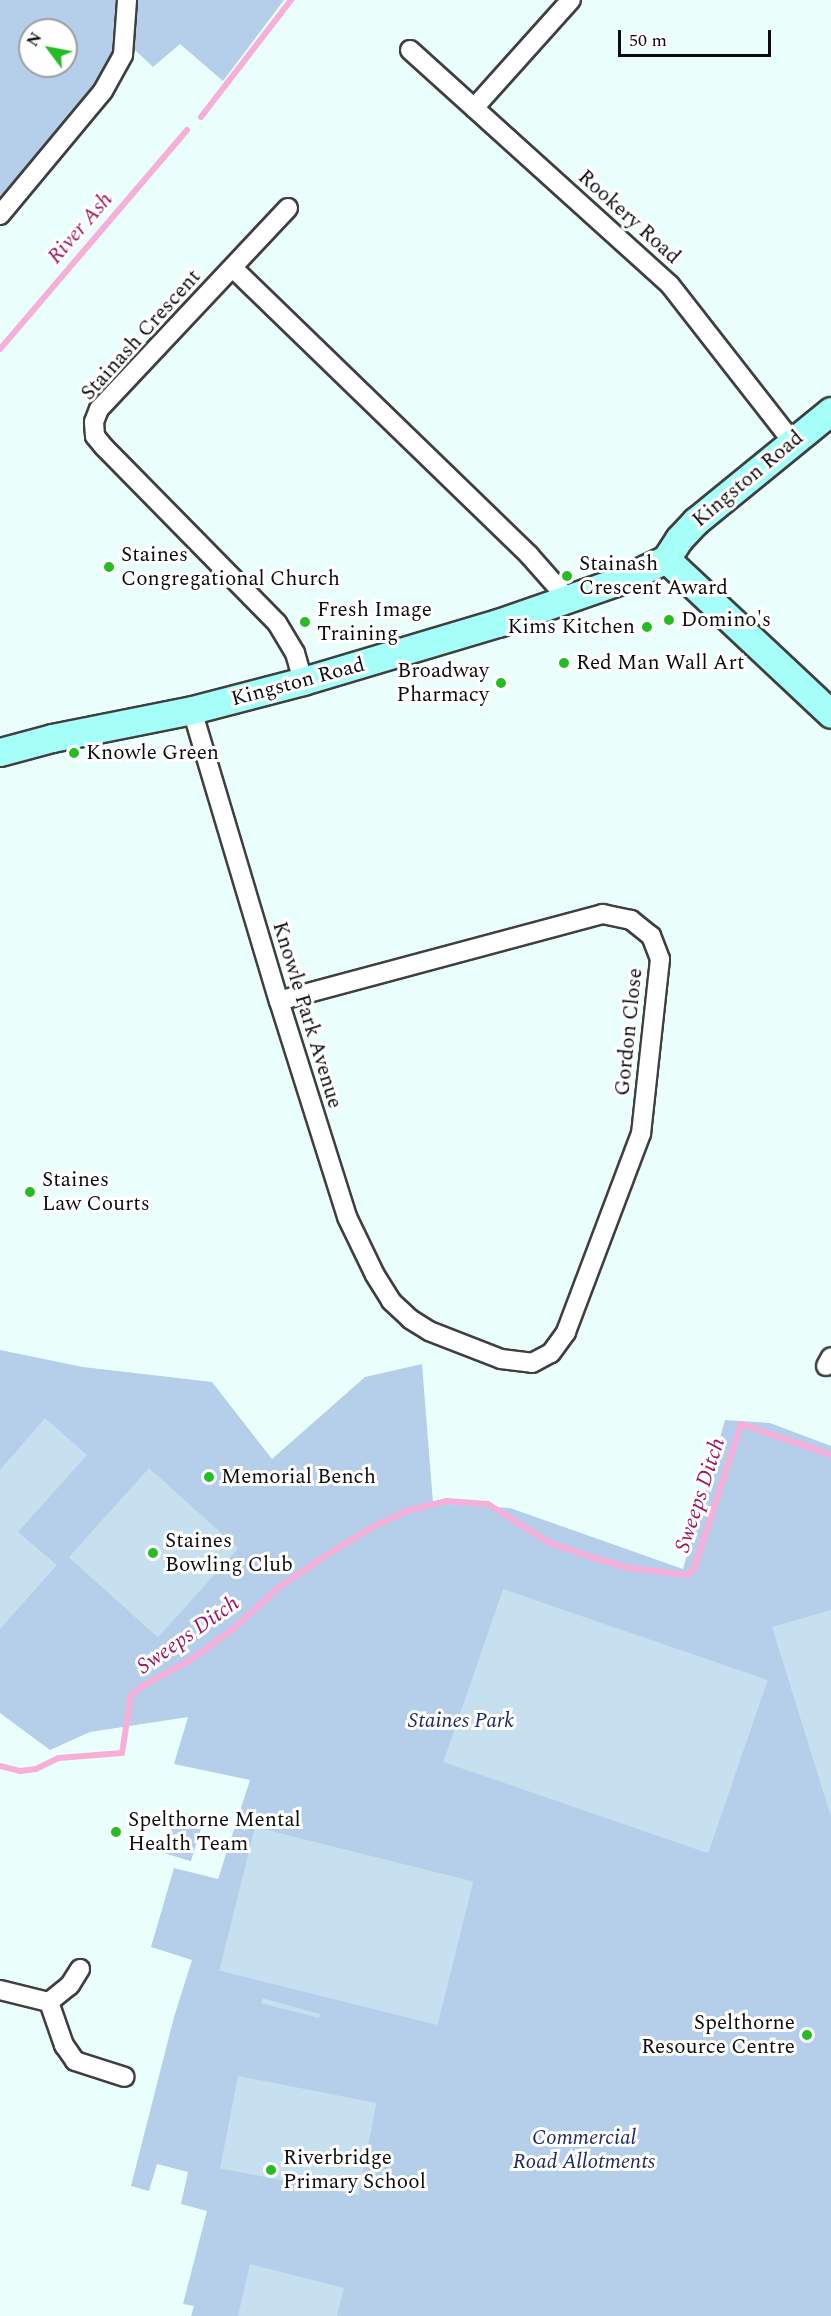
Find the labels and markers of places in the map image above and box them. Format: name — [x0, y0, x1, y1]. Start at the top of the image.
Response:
place label: Staines Congregational Church — [121, 542, 340, 592]
place label: Stainash Crescent Award — [579, 551, 728, 601]
marker: Staines Congregational Church — [102, 560, 116, 574]
marker: Stainash Crescent Award — [560, 569, 574, 583]
place label: Fresh Image Training — [317, 597, 432, 647]
place label: Domino's — [681, 607, 771, 633]
marker: Domino's — [662, 613, 676, 627]
place label: Kims Kitchen — [508, 614, 635, 640]
marker: Fresh Image Training — [298, 615, 312, 629]
marker: Kims Kitchen — [640, 620, 654, 634]
place label: Red Man Wall Art — [576, 650, 744, 676]
marker: Red Man Wall Art — [557, 656, 571, 670]
place label: Broadway Pharmacy — [397, 658, 489, 708]
marker: Broadway Pharmacy — [494, 676, 508, 690]
place label: Knowle Green — [86, 740, 219, 766]
marker: Knowle Green — [67, 746, 81, 760]
place label: Staines Law Courts — [42, 1167, 150, 1217]
marker: Staines Law Courts — [23, 1185, 37, 1199]
place label: Memorial Bench — [221, 1464, 376, 1490]
marker: Memorial Bench — [202, 1470, 216, 1484]
place label: Staines Bowling Club — [165, 1528, 293, 1578]
marker: Staines Bowling Club — [146, 1546, 160, 1560]
place label: Spelthorne Mental Health Team — [128, 1807, 301, 1857]
marker: Spelthorne Mental Health Team — [109, 1825, 123, 1839]
place label: Spelthorne Resource Centre — [641, 2010, 795, 2060]
marker: Spelthorne Resource Centre — [800, 2028, 814, 2042]
place label: Riverbridge Primary School — [283, 2145, 426, 2195]
marker: Riverbridge Primary School — [264, 2163, 278, 2177]

